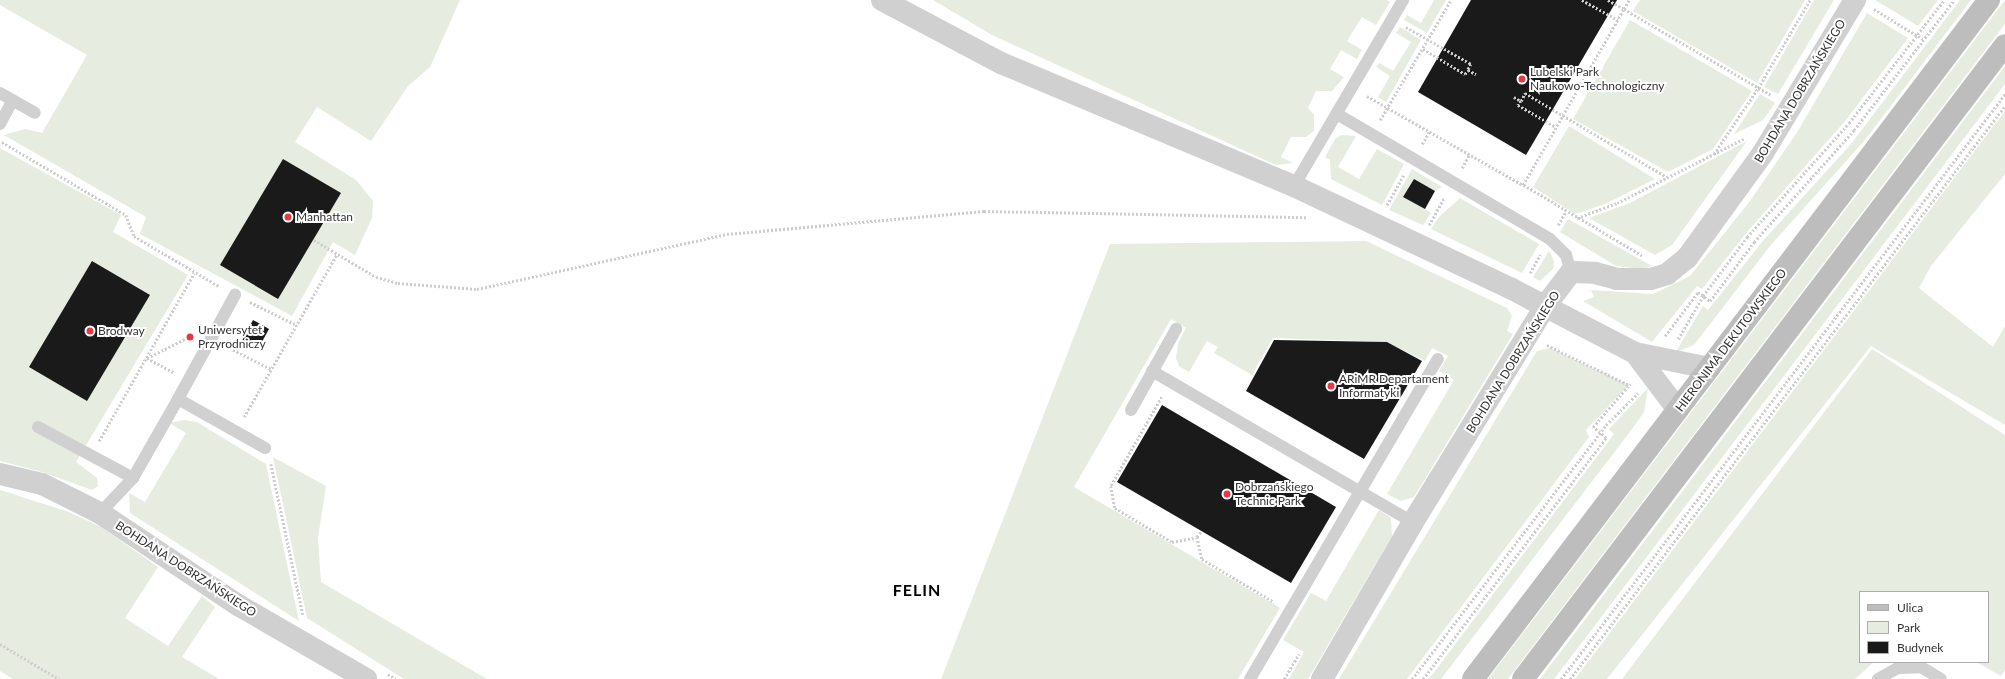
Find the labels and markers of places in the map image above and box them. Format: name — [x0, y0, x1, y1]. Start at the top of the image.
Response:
place label: Lubelski Park Naukowo-Technologiczny — [1530, 65, 1664, 93]
marker: Lubelski Park Naukowo-Technologiczny — [1517, 74, 1527, 84]
place label: Manhattan — [296, 210, 353, 224]
marker: Manhattan — [283, 212, 293, 222]
place label: Uniwersytet Przyrodniczy — [198, 323, 266, 351]
place label: Brodway — [98, 324, 145, 338]
marker: Brodway — [85, 326, 95, 336]
marker: Uniwersytet Przyrodniczy — [185, 332, 195, 342]
place label: ARiMR Departament Informatyki — [1339, 372, 1449, 400]
marker: ARiMR Departament Informatyki — [1326, 381, 1336, 391]
place label: Dobrzańskiego Technic Park — [1235, 480, 1313, 508]
marker: Dobrzańskiego Technic Park — [1222, 489, 1232, 499]

